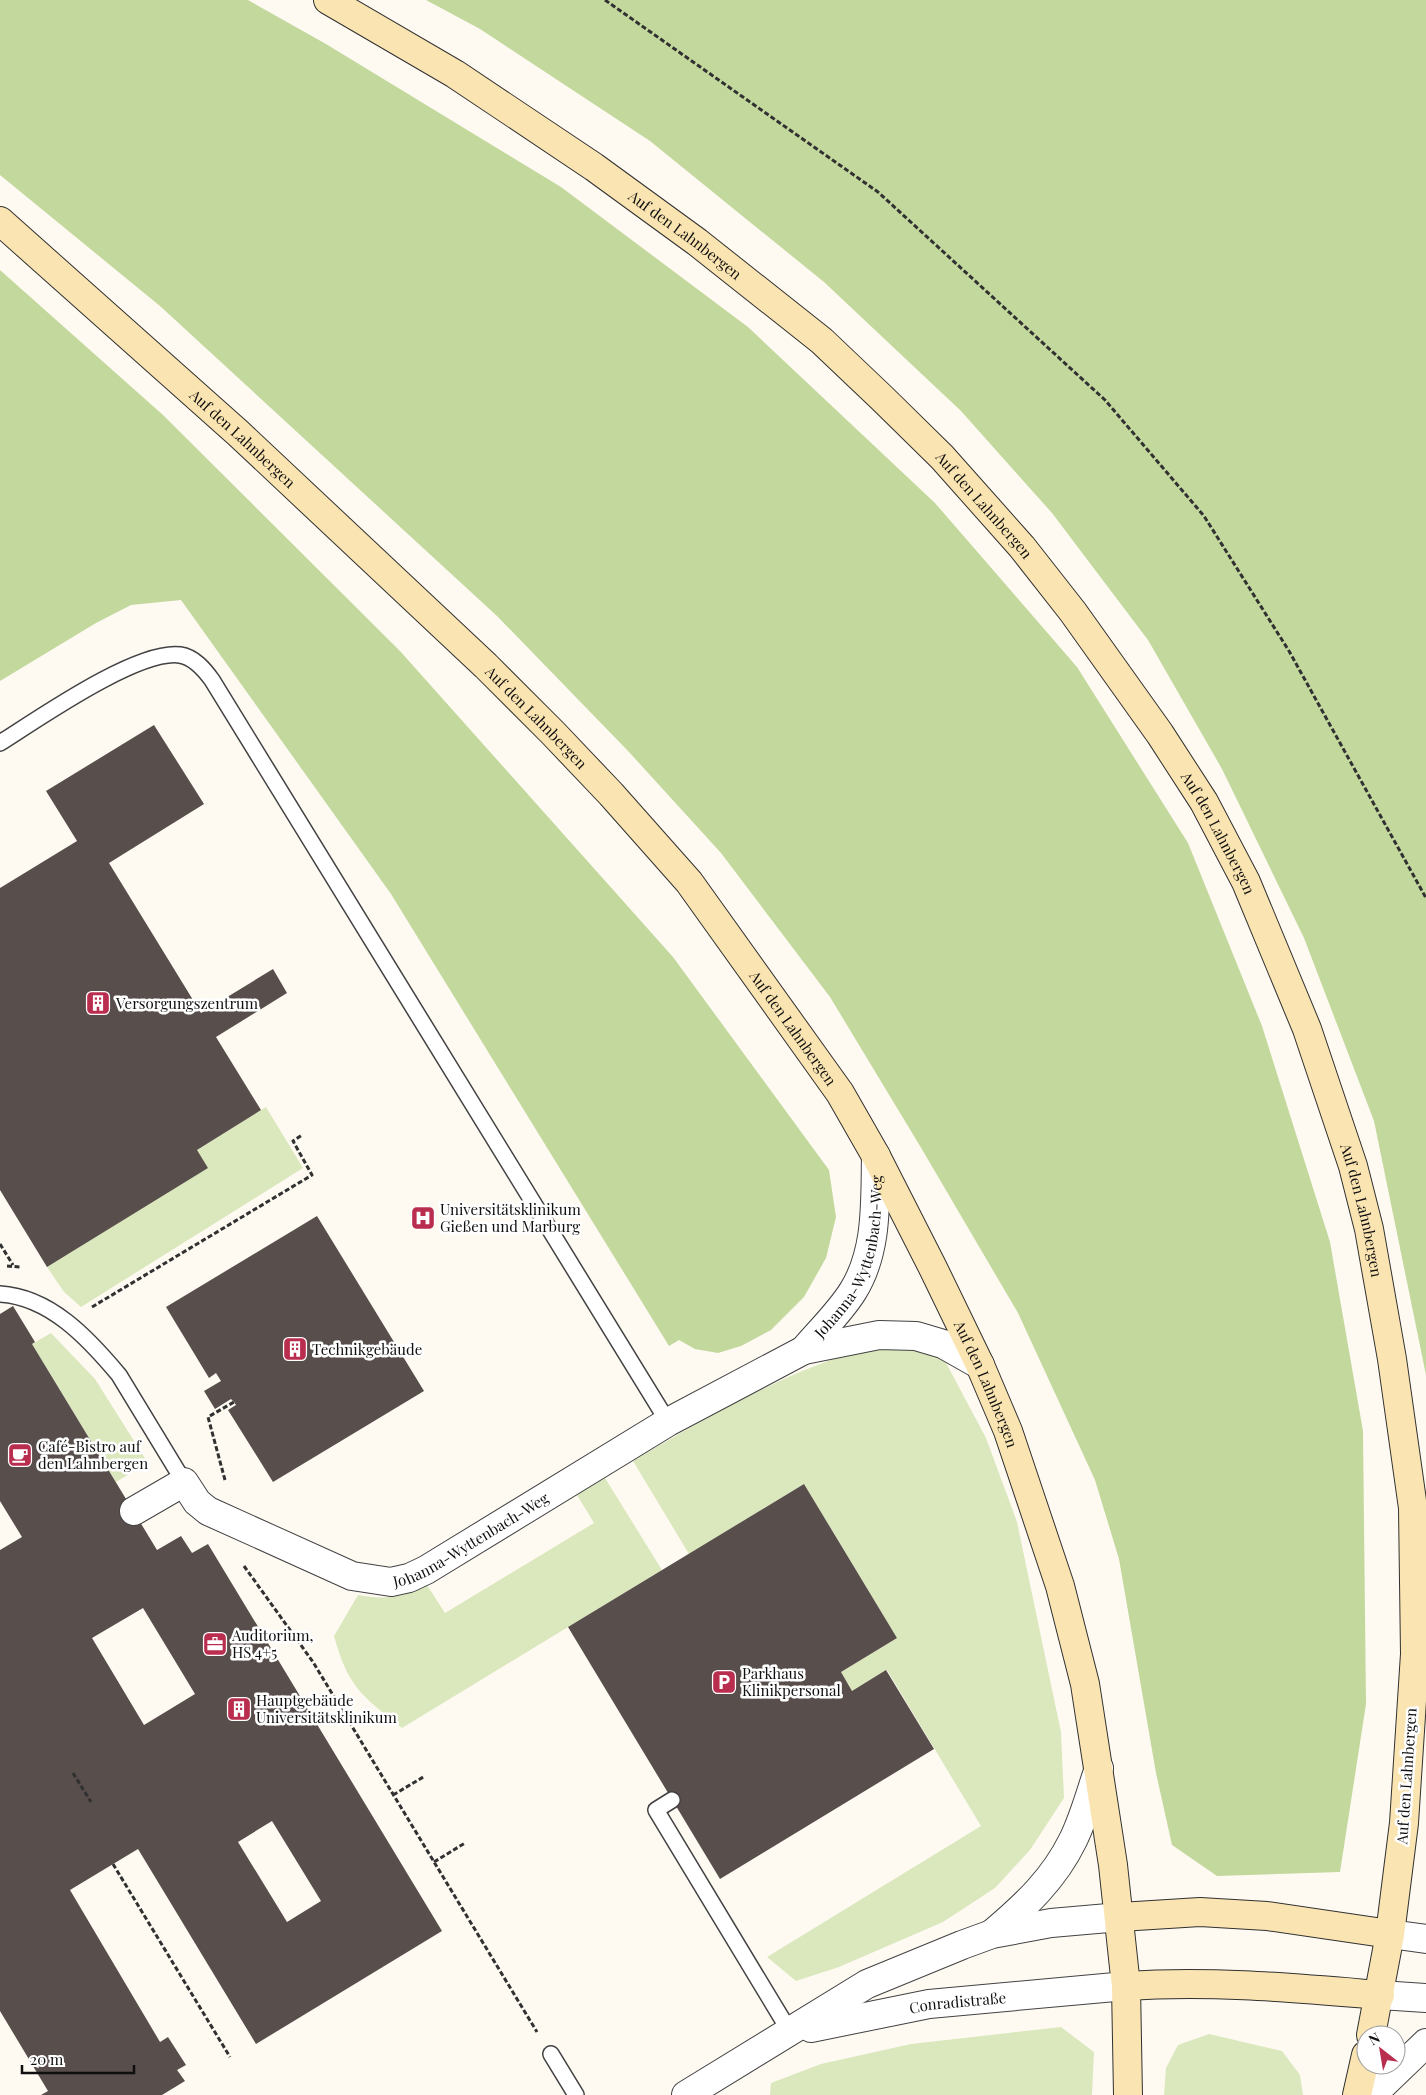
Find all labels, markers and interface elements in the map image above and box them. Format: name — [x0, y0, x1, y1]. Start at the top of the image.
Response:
street label: Auf den Lahnbergen — [624, 185, 746, 284]
street label: Auf den Lahnbergen — [185, 384, 300, 492]
street label: Auf den Lahnbergen — [931, 446, 1037, 563]
street label: Auf den Lahnbergen — [481, 661, 592, 773]
street label: Auf den Lahnbergen — [1176, 767, 1260, 897]
street label: Auf den Lahnbergen — [745, 966, 841, 1089]
building icon: Versorgungszentrum — [85, 990, 111, 1016]
place label: Versorgungszentrum — [115, 993, 259, 1013]
street label: Auf den Lahnbergen — [1336, 1140, 1387, 1278]
street label: Johanna-Wyttenbach-Weg — [809, 1175, 886, 1343]
place label: Universitätsklinikum Gießen und Marburg — [440, 1199, 582, 1236]
hospital icon: Universitätsklinikum Gießen und Marburg — [410, 1205, 436, 1231]
street label: Auf den Lahnbergen — [949, 1316, 1023, 1450]
building icon: Technikgebäude — [282, 1336, 308, 1362]
place label: Technikgebäude — [312, 1339, 422, 1359]
place label: Café-Bistro auf den Lahnbergen — [38, 1436, 148, 1473]
cafe icon: Café-Bistro auf den Lahnbergen — [7, 1442, 33, 1468]
street label: Johanna-Wyttenbach-Weg — [390, 1487, 552, 1591]
place label: Auditorium, HS 4+5 — [231, 1625, 313, 1662]
office icon: Auditorium, HS 4+5 — [202, 1631, 228, 1657]
place label: Parkhaus Klinikpersonal — [742, 1663, 841, 1700]
parking icon: Parkhaus Klinikpersonal — [711, 1669, 737, 1695]
place label: Hauptgebäude Universitätsklinikum — [256, 1690, 398, 1727]
building icon: Hauptgebäude Universitätsklinikum — [226, 1696, 252, 1722]
street label: Auf den Lahnbergen — [1391, 1707, 1421, 1846]
street label: Conradistraße — [907, 1987, 1007, 2018]
north arrow — [1356, 2025, 1406, 2075]
text: N — [1365, 2028, 1383, 2049]
scale bar — [22, 2042, 135, 2074]
text: 20 m — [30, 2049, 64, 2069]

